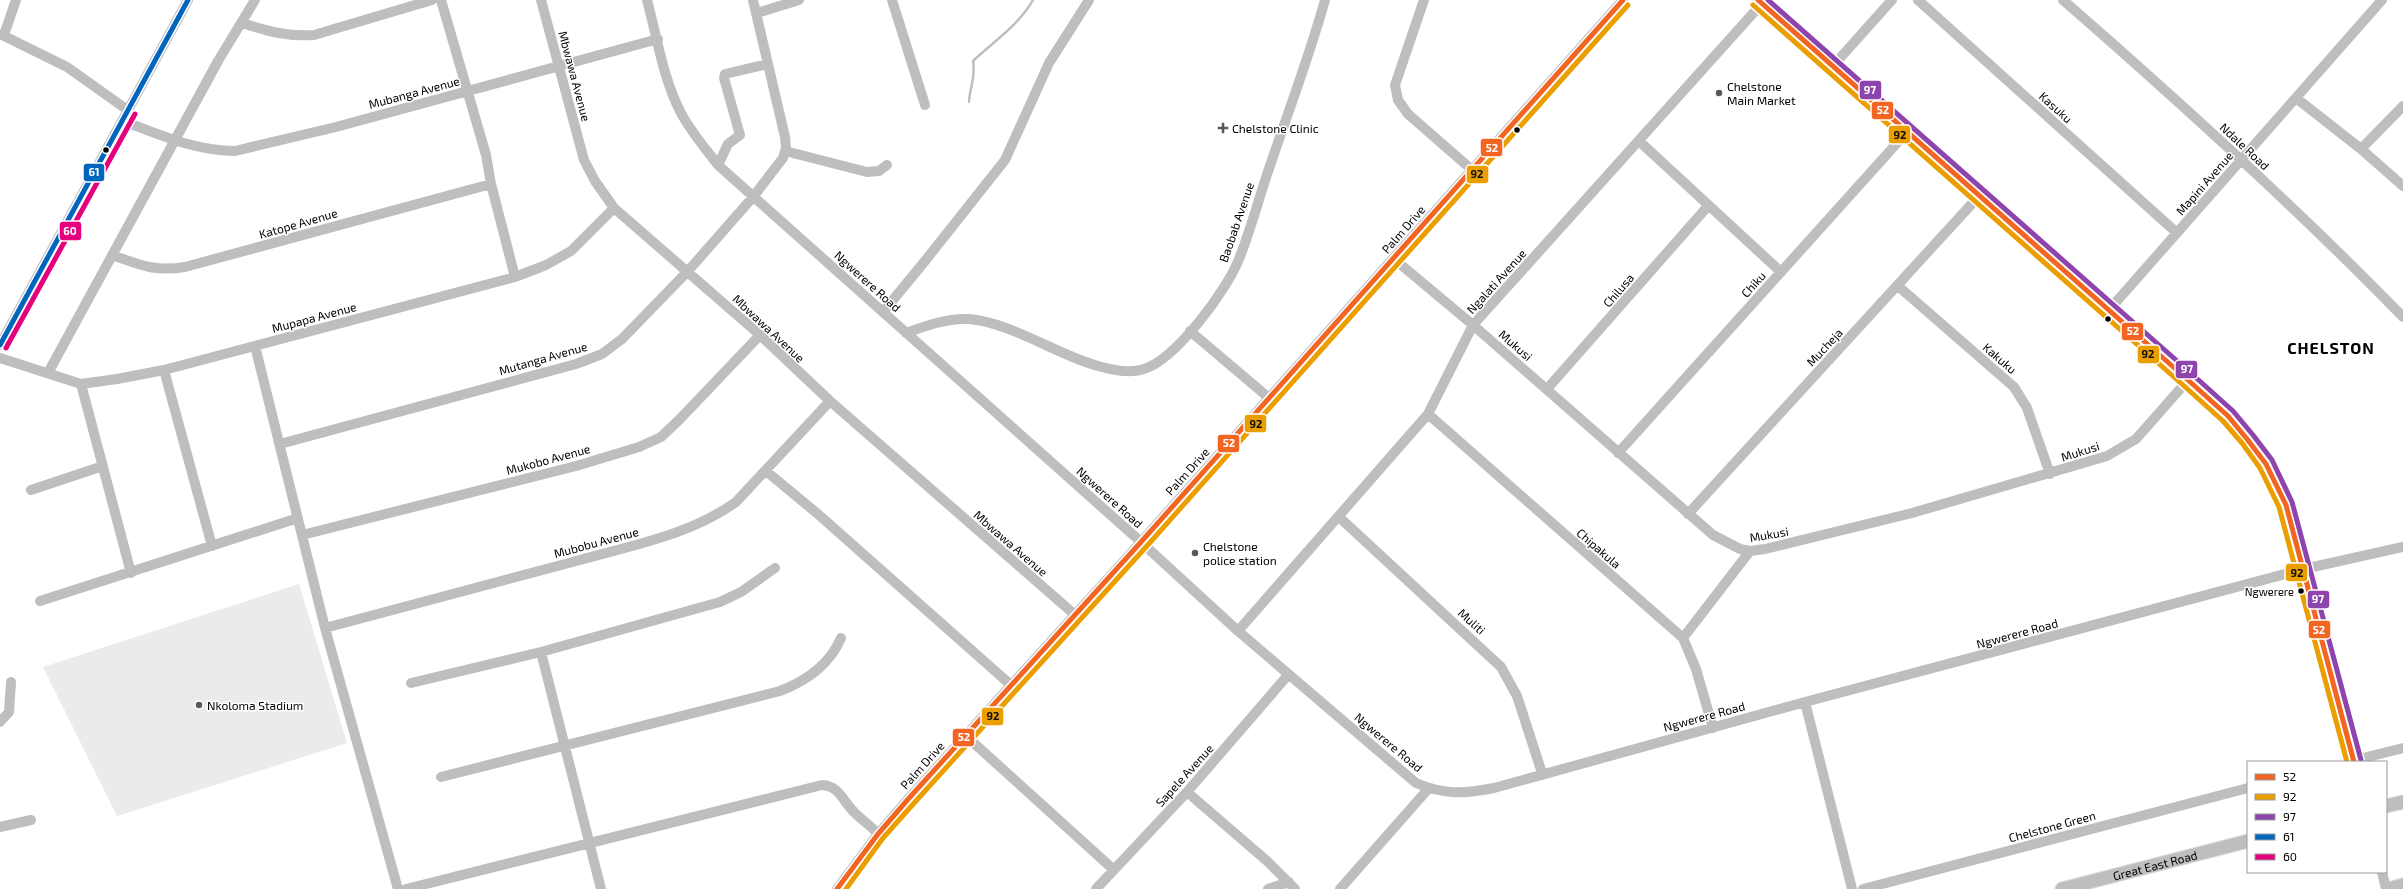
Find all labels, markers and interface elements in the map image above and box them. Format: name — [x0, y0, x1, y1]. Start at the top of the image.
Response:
street label: Mbwawa Avenue — [556, 29, 594, 123]
street label: Mubanga Avenue — [367, 73, 461, 111]
place label: Chelstone Main Market — [1727, 79, 1796, 107]
line badge: 97 — [1859, 80, 1882, 100]
text: 97 — [1864, 83, 1876, 96]
marker: Chelstone Main Market — [1714, 88, 1724, 98]
street label: Kasuku — [2037, 89, 2075, 125]
line badge: 52 — [1871, 101, 1894, 120]
text: 52 — [1877, 103, 1889, 116]
street label: Ndale Road — [2217, 120, 2273, 172]
place label: Chelstone Clinic — [1232, 121, 1319, 135]
marker: Chelstone Clinic — [1217, 122, 1229, 134]
unlabelled marker — [1512, 125, 1522, 135]
line badge: 92 — [1888, 125, 1911, 144]
text: 92 — [1894, 128, 1906, 141]
line badge: 52 — [1480, 138, 1503, 157]
text: 52 — [1486, 141, 1498, 154]
unlabelled marker — [101, 145, 111, 155]
street label: Mapini Avenue — [2173, 148, 2235, 218]
line badge: 61 — [83, 163, 105, 182]
text: 61 — [88, 165, 100, 178]
line badge: 92 — [1466, 165, 1489, 184]
text: 92 — [1471, 167, 1483, 180]
street label: Baobab Avenue — [1216, 180, 1256, 264]
street label: Palm Drive — [1378, 202, 1428, 256]
street label: Katope Avenue — [257, 205, 339, 241]
line badge: 60 — [59, 221, 82, 241]
text: 60 — [63, 224, 77, 237]
street label: Ngalati Avenue — [1463, 246, 1529, 316]
street label: Ngwerere Road — [832, 248, 904, 314]
street label: Chiku — [1738, 268, 1768, 300]
street label: Chilusa — [1600, 270, 1636, 310]
street label: Mbwawa Avenue — [730, 291, 808, 365]
street label: Mupapa Avenue — [270, 299, 358, 335]
unlabelled marker — [2103, 314, 2113, 324]
line badge: 52 — [2121, 322, 2144, 341]
text: 52 — [2127, 324, 2139, 337]
street label: Mucheja — [1803, 325, 1846, 369]
street label: Mukusi — [1497, 327, 1535, 363]
district label: CHELSTON — [2287, 338, 2375, 357]
street label: Mutanga Avenue — [497, 339, 589, 377]
street label: Kakuku — [1980, 340, 2020, 376]
line badge: 92 — [2137, 345, 2160, 364]
text: 92 — [2142, 347, 2154, 360]
line badge: 97 — [2175, 360, 2198, 379]
text: 97 — [2181, 362, 2193, 375]
line badge: 92 — [1244, 414, 1267, 433]
text: 92 — [1250, 417, 1262, 430]
line badge: 52 — [1217, 434, 1240, 453]
text: 52 — [1223, 436, 1235, 449]
street label: Mukusi — [2059, 438, 2101, 464]
street label: Mukobo Avenue — [504, 441, 592, 477]
street label: Palm Drive — [1162, 444, 1212, 498]
street label: Ngwerere Road — [1074, 464, 1146, 530]
street label: Mbwawa Avenue — [971, 507, 1051, 579]
street label: Mubobu Avenue — [552, 524, 640, 560]
street label: Mukusi — [1748, 524, 1790, 544]
street label: Chipakula — [1574, 525, 1624, 571]
place label: Chelstone police station — [1203, 539, 1277, 567]
marker: Chelstone police station — [1190, 548, 1200, 558]
line badge: 92 — [2285, 563, 2308, 582]
text: 92 — [2291, 566, 2303, 579]
place label: Ngwerere — [2245, 585, 2294, 598]
marker: Ngwerere — [2296, 586, 2306, 596]
line badge: 97 — [2307, 590, 2330, 609]
text: 97 — [2312, 592, 2324, 605]
street label: Muliti — [1456, 605, 1488, 637]
street label: Ngwerere Road — [1975, 615, 2059, 651]
line badge: 52 — [2308, 620, 2331, 639]
text: 52 — [2313, 623, 2325, 636]
place label: Nkoloma Stadium — [207, 698, 303, 712]
street label: Ngwerere Road — [1662, 698, 1746, 734]
marker: Nkoloma Stadium — [194, 700, 204, 710]
line badge: 92 — [981, 707, 1004, 726]
text: 92 — [987, 709, 999, 722]
street label: Ngwerere Road — [1352, 710, 1426, 774]
line badge: 52 — [952, 728, 975, 747]
text: 52 — [958, 730, 970, 743]
street label: Palm Drive — [897, 738, 947, 792]
street label: Sapele Avenue — [1152, 741, 1216, 809]
legend — [2247, 761, 2387, 873]
text: 52 — [2283, 769, 2296, 783]
text: 92 — [2283, 789, 2297, 803]
street label: Chelstone Green — [2007, 808, 2097, 844]
text: 97 — [2283, 809, 2296, 823]
text: 61 — [2283, 829, 2295, 843]
street label: Great East Road — [2111, 847, 2199, 883]
text: 60 — [2283, 849, 2297, 863]

